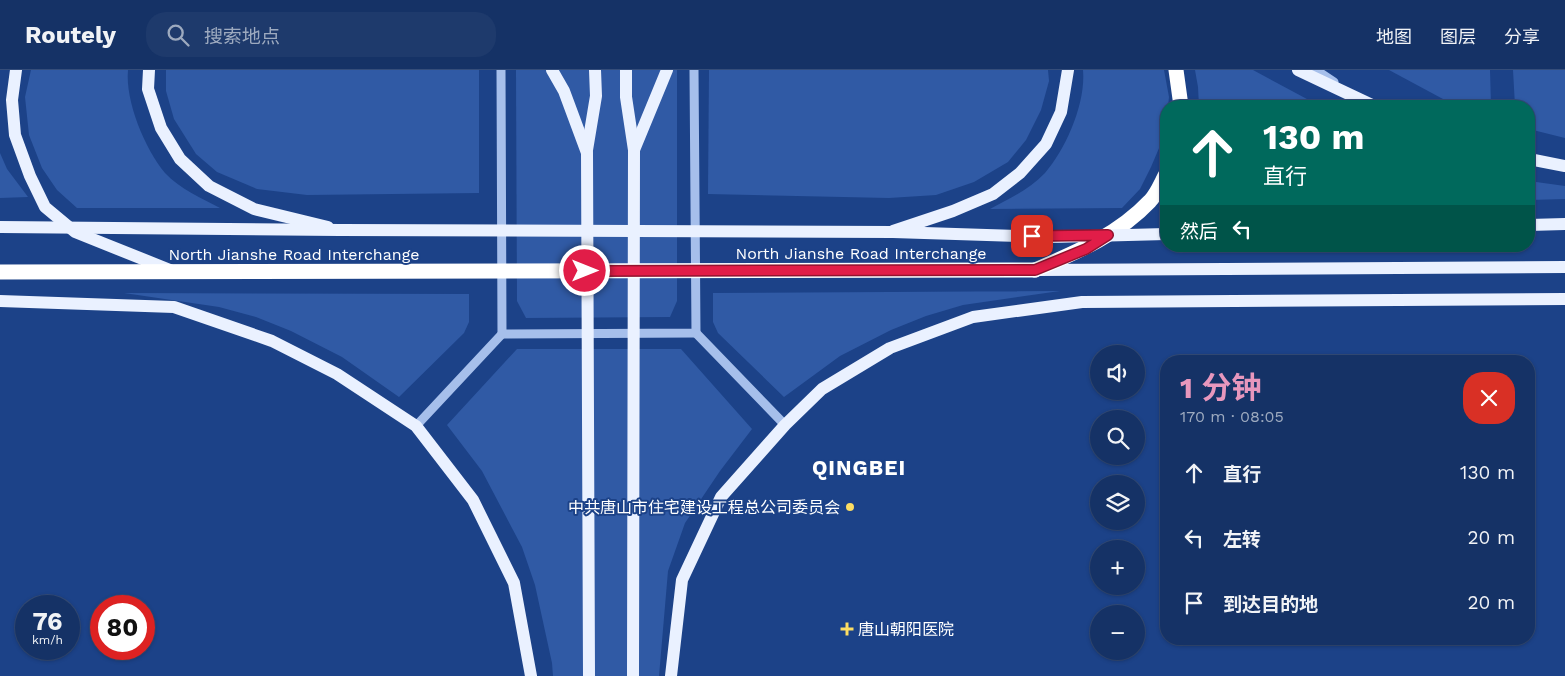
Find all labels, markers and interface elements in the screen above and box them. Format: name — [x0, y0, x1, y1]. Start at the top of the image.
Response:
search box — [146, 12, 496, 57]
text: Routely — [25, 21, 116, 49]
icon: search — [164, 21, 192, 49]
text: 搜索地点 — [204, 25, 280, 48]
text: 地图 — [1376, 26, 1412, 47]
text: 图层 — [1440, 26, 1476, 47]
text: 分享 — [1504, 26, 1540, 47]
text: 130 m — [1263, 116, 1364, 158]
icon: ahead — [1180, 120, 1245, 185]
text: 直行 — [1263, 164, 1307, 189]
pin — [1011, 215, 1053, 257]
icon: left — [1228, 215, 1256, 243]
text: 然后 — [1180, 220, 1218, 243]
icon: arrive — [1018, 222, 1046, 250]
position arrow — [558, 244, 610, 296]
street label: North Jianshe Road Interchange — [736, 244, 986, 263]
street label: North Jianshe Road Interchange — [169, 245, 419, 264]
map controls — [1090, 345, 1145, 660]
button: sound — [1090, 345, 1145, 400]
text: 1 分钟 — [1180, 370, 1262, 405]
button: close — [1463, 372, 1515, 424]
text: 170 m · 08:05 — [1180, 407, 1284, 426]
button: search — [1090, 410, 1145, 465]
district label: QINGBEI — [812, 455, 906, 480]
icon: ahead — [1180, 459, 1208, 487]
text: 130 m — [1460, 461, 1515, 484]
text: 直行 — [1223, 463, 1261, 486]
button: layers — [1090, 475, 1145, 530]
place label: 中共唐山市住宅建设工程总公司委员会 — [568, 498, 840, 517]
marker: 中共唐山市住宅建设工程总公司委员会 — [844, 501, 856, 513]
icon: left — [1180, 524, 1208, 552]
text: 20 m — [1468, 526, 1515, 549]
text: 左转 — [1223, 528, 1261, 551]
button: + — [1090, 540, 1145, 595]
icon: arrive — [1180, 589, 1208, 617]
text: 20 m — [1468, 591, 1515, 614]
text: 到达目的地 — [1223, 593, 1318, 616]
speed limit sign: 80 — [90, 595, 155, 660]
button: − — [1090, 605, 1145, 660]
text: 76 — [33, 607, 62, 636]
place label: 唐山朝阳医院 — [858, 620, 954, 639]
marker: 唐山朝阳医院 — [840, 622, 854, 636]
text: km/h — [32, 633, 63, 647]

